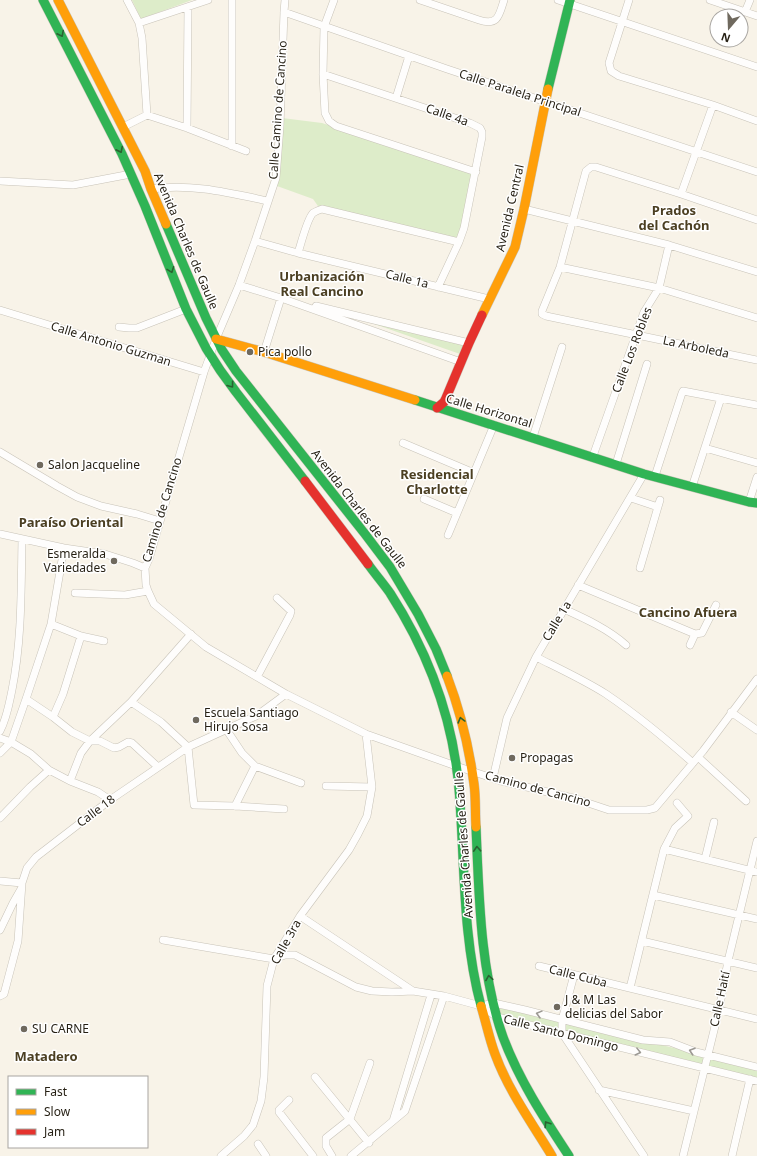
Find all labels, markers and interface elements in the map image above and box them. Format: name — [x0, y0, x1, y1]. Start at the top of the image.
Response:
north arrow — [709, 8, 749, 48]
text: N — [719, 29, 732, 46]
one-way arrow — [56, 30, 64, 38]
street label: Calle Camino de Cancino — [264, 40, 291, 180]
street label: Calle Paralela Principal — [457, 65, 583, 120]
street label: Calle 4a — [424, 99, 471, 130]
one-way arrow — [115, 146, 123, 153]
street label: Avenida Central — [491, 163, 528, 253]
street label: Avenida Charles de Gaulle — [150, 170, 223, 312]
district label: Prados del Cachón — [638, 201, 710, 234]
street label: Calle 1a — [384, 265, 431, 292]
one-way arrow — [166, 266, 174, 273]
district label: Urbanización Real Cancino — [279, 267, 365, 300]
street label: Calle Los Robles — [607, 304, 656, 395]
street label: Calle Antonio Guzman — [49, 317, 173, 370]
street label: La Arboleda — [661, 331, 731, 362]
place label: Pica pollo — [258, 343, 312, 360]
marker: Pica pollo — [245, 347, 255, 357]
one-way arrow — [226, 380, 233, 387]
street label: Calle Horizontal — [444, 389, 534, 432]
street label: Avenida Charles de Gaulle — [308, 446, 411, 572]
street label: Camino de Cancino — [137, 455, 186, 564]
place label: Salon Jacqueline — [48, 456, 140, 473]
marker: Salon Jacqueline — [35, 460, 45, 470]
district label: Residencial Charlotte — [400, 465, 474, 498]
district label: Paraíso Oriental — [19, 513, 123, 531]
place label: Esmeralda Variedades — [43, 545, 106, 576]
marker: Esmeralda Variedades — [109, 556, 119, 566]
street label: Calle 1a — [538, 598, 575, 644]
district label: Cancino Afuera — [639, 603, 737, 621]
place label: Escuela Santiago Hirujo Sosa — [204, 704, 299, 735]
marker: Escuela Santiago Hirujo Sosa — [191, 715, 201, 725]
one-way arrow — [457, 717, 466, 724]
place label: Propagas — [520, 749, 573, 766]
marker: Propagas — [507, 753, 517, 763]
street label: Camino de Cancino — [483, 766, 593, 811]
street label: Avenida Charles de Gaulle — [450, 771, 477, 919]
street label: Calle 18 — [73, 790, 119, 831]
one-way arrow — [473, 846, 481, 852]
street label: Calle 3ra — [266, 916, 305, 967]
street label: Calle Cuba — [547, 960, 609, 991]
street label: Calle Haití — [705, 969, 734, 1028]
one-way arrow — [485, 975, 494, 981]
place label: J & M Las delicias del Sabor — [564, 991, 663, 1022]
marker: J & M Las delicias del Sabor — [552, 1002, 562, 1012]
street label: Calle Santo Domingo — [502, 1010, 621, 1055]
one-way arrow — [536, 1010, 543, 1019]
place label: SU CARNE — [32, 1020, 89, 1037]
marker: SU CARNE — [19, 1024, 29, 1034]
district label: Matadero — [14, 1047, 78, 1065]
one-way arrow — [634, 1047, 641, 1056]
one-way arrow — [689, 1047, 696, 1056]
legend — [8, 1076, 148, 1148]
text: Fast — [44, 1083, 68, 1100]
text: Slow — [44, 1103, 71, 1120]
one-way arrow — [544, 1121, 552, 1128]
text: Jam — [43, 1123, 65, 1140]

